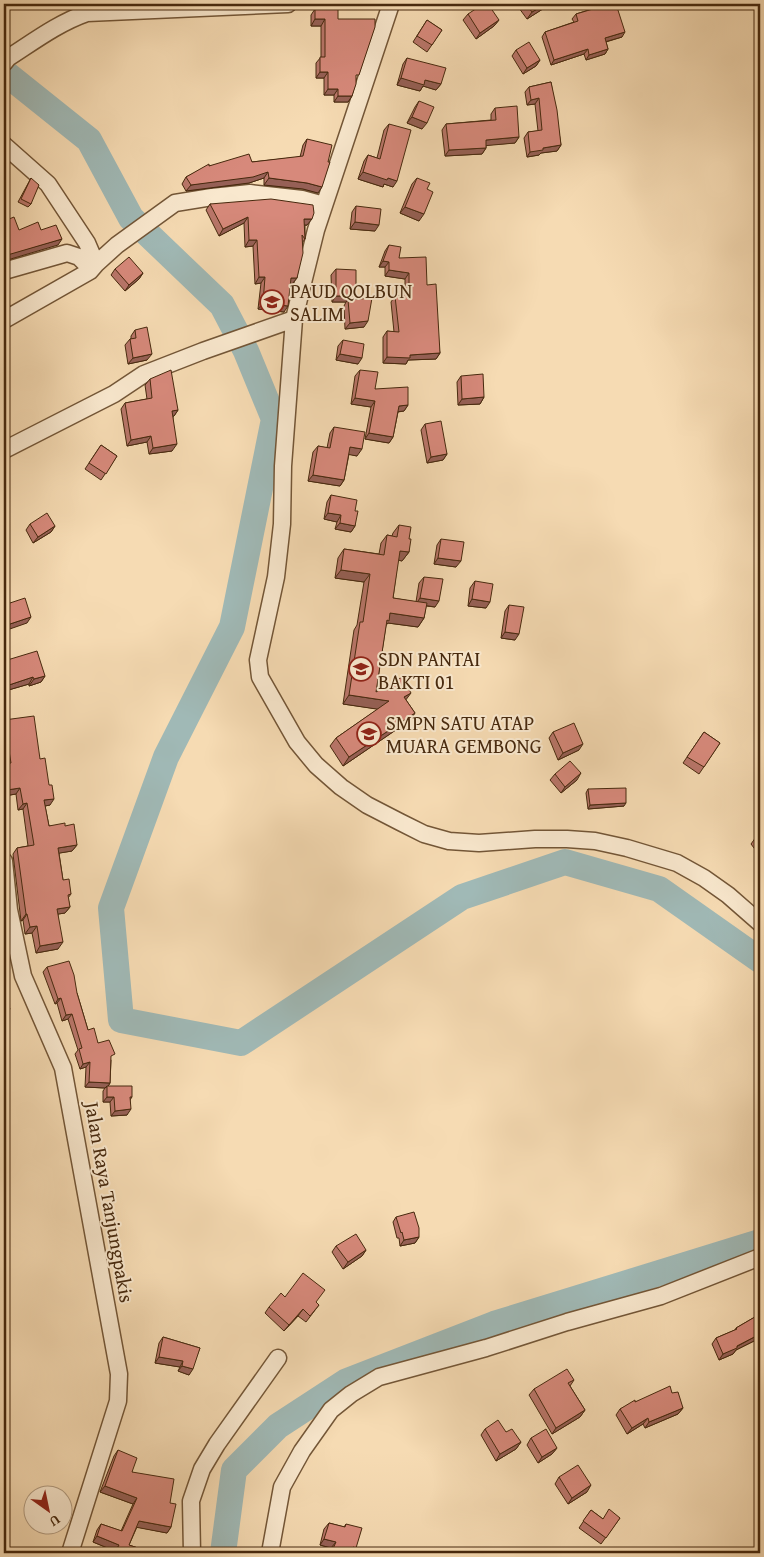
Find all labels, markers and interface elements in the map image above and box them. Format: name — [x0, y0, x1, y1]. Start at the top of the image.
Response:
place label: PAUD QOLBUN SALIM — [290, 276, 412, 328]
school or university icon: PAUD QOLBUN SALIM — [259, 289, 285, 315]
place label: SDN PANTAI BAKTI 01 — [378, 644, 480, 696]
school or university icon: SDN PANTAI BAKTI 01 — [348, 656, 374, 682]
place label: SMPN SATU ATAP MUARA GEMBONG — [386, 708, 542, 760]
school or university icon: SMPN SATU ATAP MUARA GEMBONG — [356, 721, 382, 747]
street label: Jalan Raya Tanjungpakis — [78, 1096, 142, 1305]
north arrow — [22, 1484, 72, 1534]
text: U — [45, 1510, 64, 1532]

